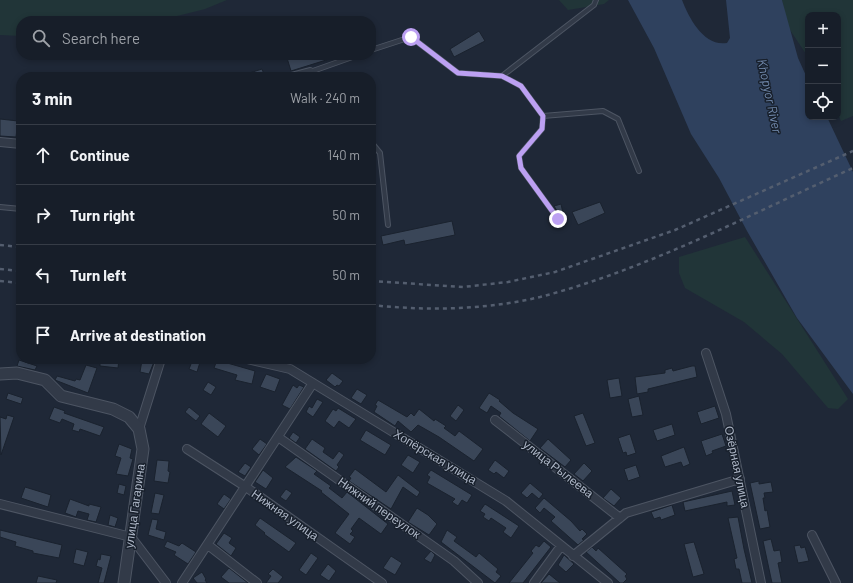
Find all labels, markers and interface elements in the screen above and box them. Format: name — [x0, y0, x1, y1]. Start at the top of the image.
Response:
map controls — [805, 12, 841, 120]
button: + — [805, 12, 841, 48]
search box — [16, 16, 376, 60]
icon: search — [30, 27, 52, 49]
route start — [402, 28, 420, 46]
text: Search here — [62, 29, 140, 47]
button: − — [805, 48, 841, 84]
water label: Khopyor River — [754, 57, 786, 135]
button: locate — [805, 84, 841, 120]
text: 3 min — [32, 88, 72, 108]
text: Walk · 240 m — [290, 90, 360, 106]
icon: ahead — [32, 144, 54, 166]
text: Continue — [70, 146, 130, 164]
text: 140 m — [328, 147, 360, 163]
icon: right — [32, 204, 54, 226]
text: Turn right — [70, 206, 135, 224]
text: 50 m — [333, 207, 360, 223]
route end — [549, 210, 567, 228]
icon: left — [32, 264, 54, 286]
text: Turn left — [70, 266, 126, 284]
text: 50 m — [333, 267, 360, 283]
icon: arrive — [32, 324, 54, 346]
text: Arrive at destination — [70, 326, 206, 344]
street label: Озёрная улица — [721, 425, 754, 510]
street label: Хопёрская улица — [391, 426, 480, 487]
street label: улица Рылеева — [520, 436, 597, 501]
street label: улица Гагарина — [121, 462, 148, 549]
street label: Нижний переулок — [335, 474, 424, 542]
street label: Нижняя улица — [249, 486, 322, 543]

